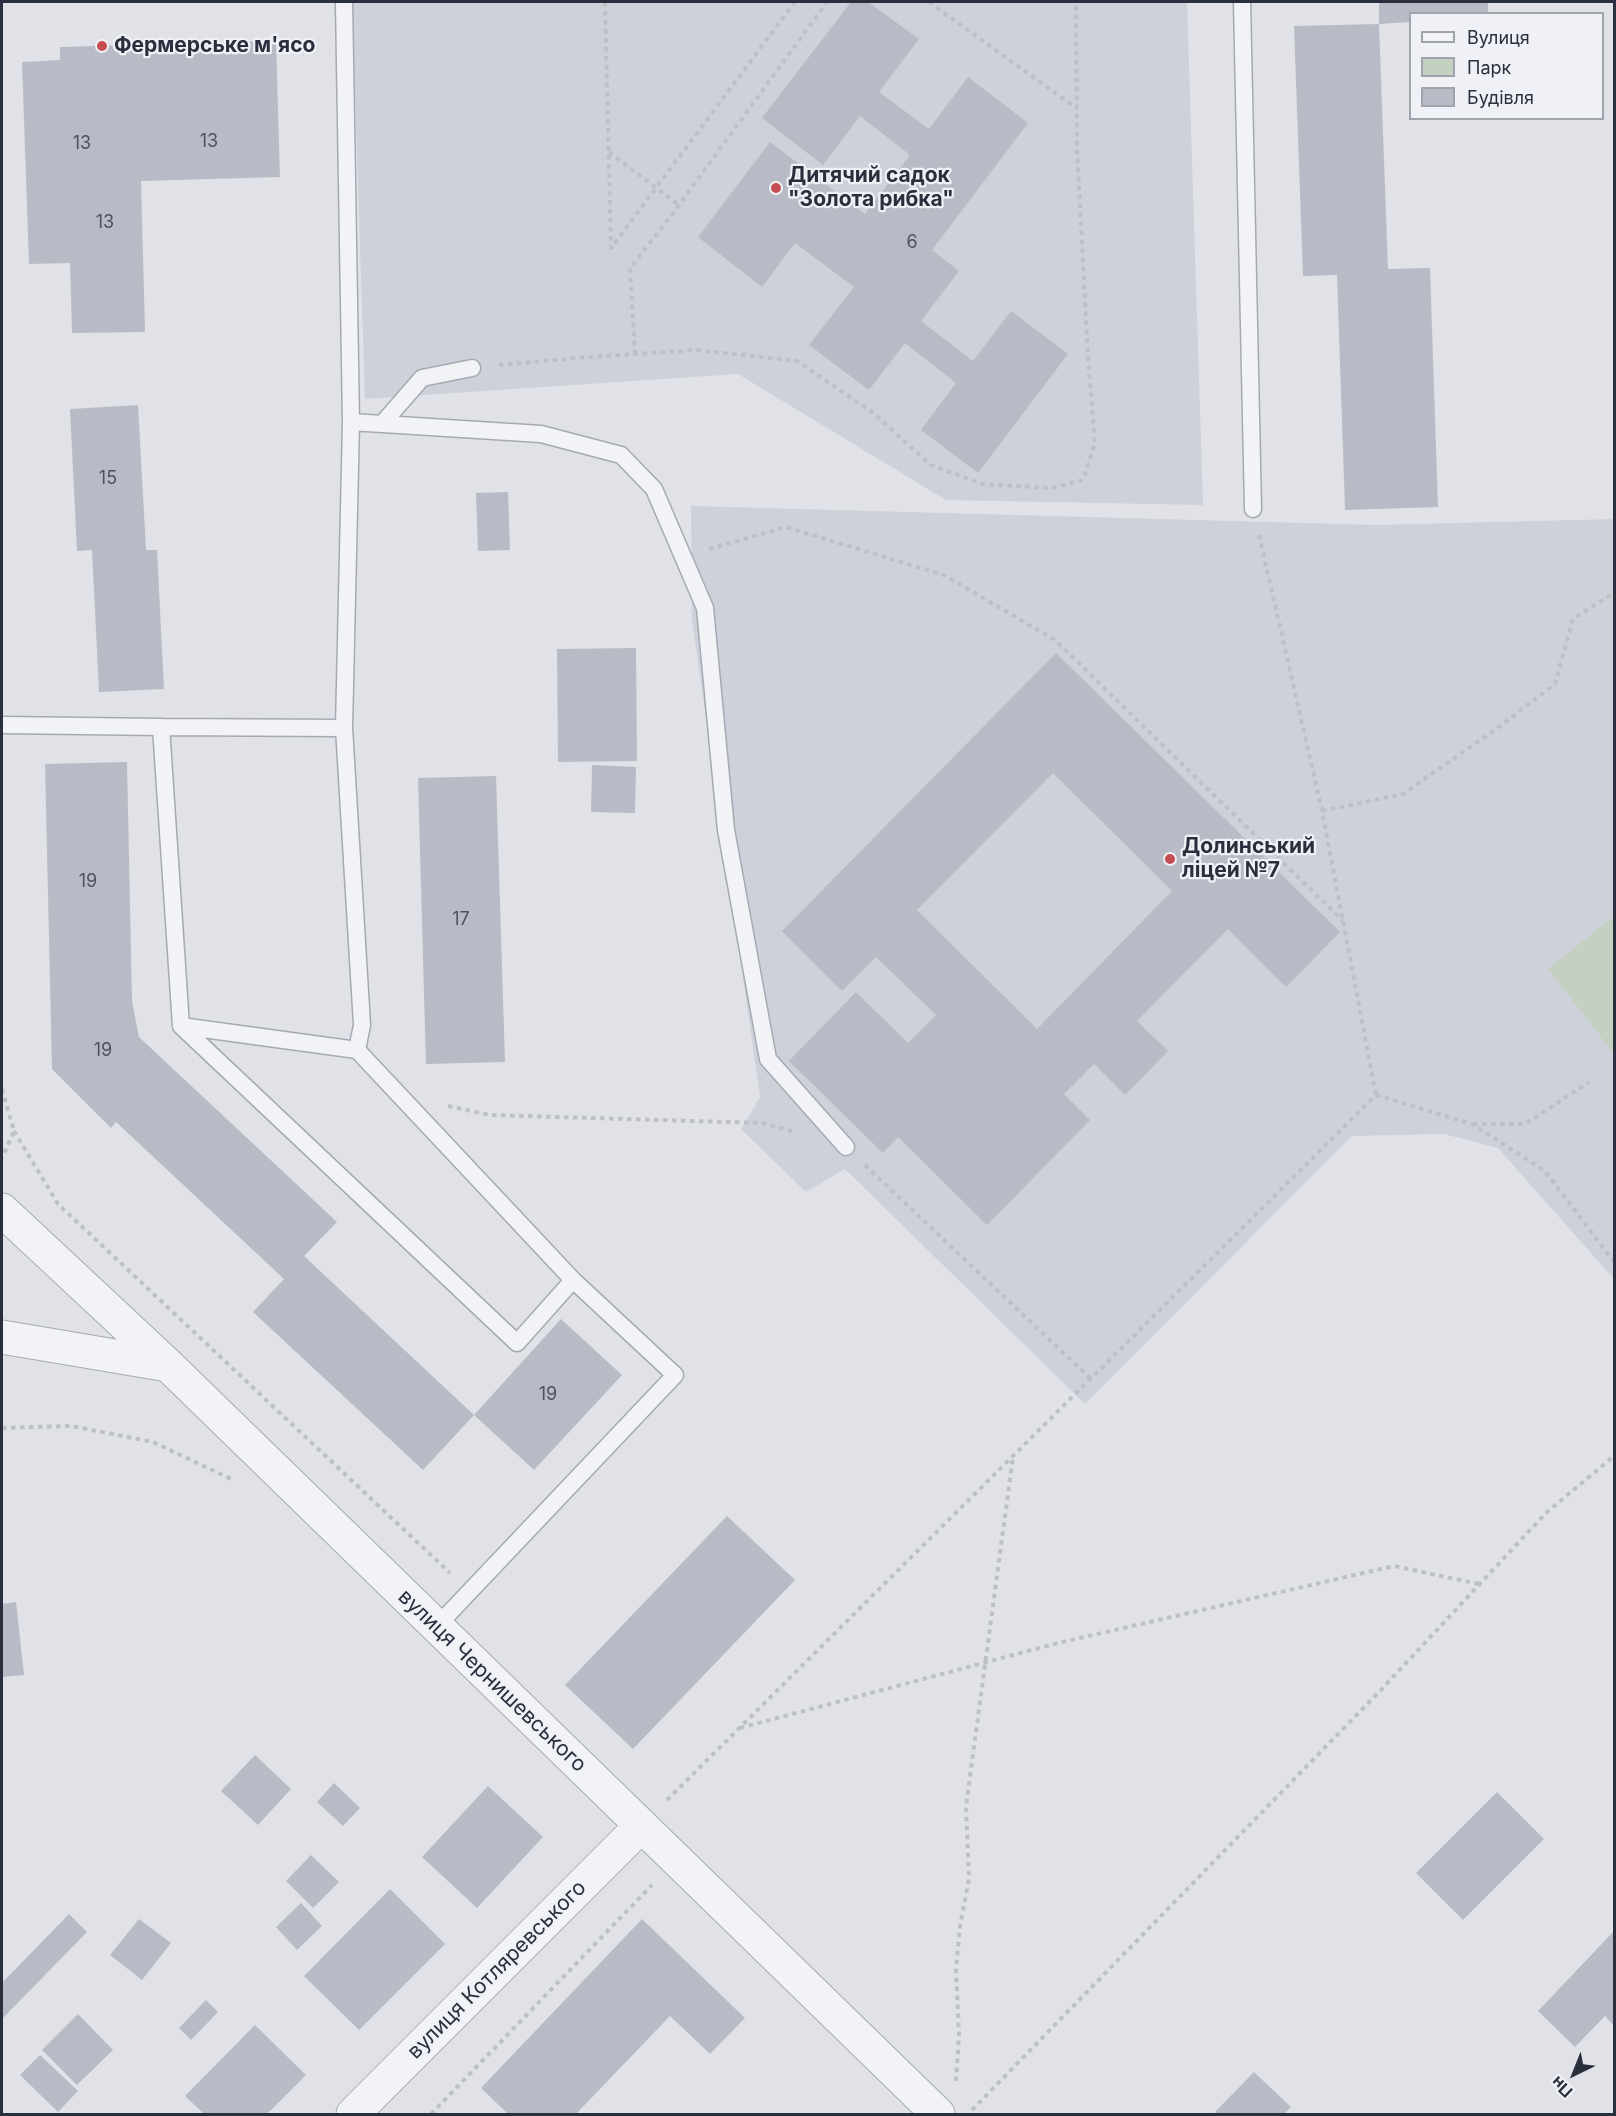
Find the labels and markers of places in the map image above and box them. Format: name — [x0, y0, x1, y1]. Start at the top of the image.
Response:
place label: Фермерське м'ясо — [114, 33, 315, 59]
marker: Фермерське м'ясо — [95, 39, 109, 53]
place label: Дитячий садок "Золота рибка" — [788, 163, 954, 213]
marker: Дитячий садок "Золота рибка" — [769, 181, 783, 195]
place label: Долинський ліцей №7 — [1182, 834, 1315, 884]
marker: Долинський ліцей №7 — [1163, 852, 1177, 866]

